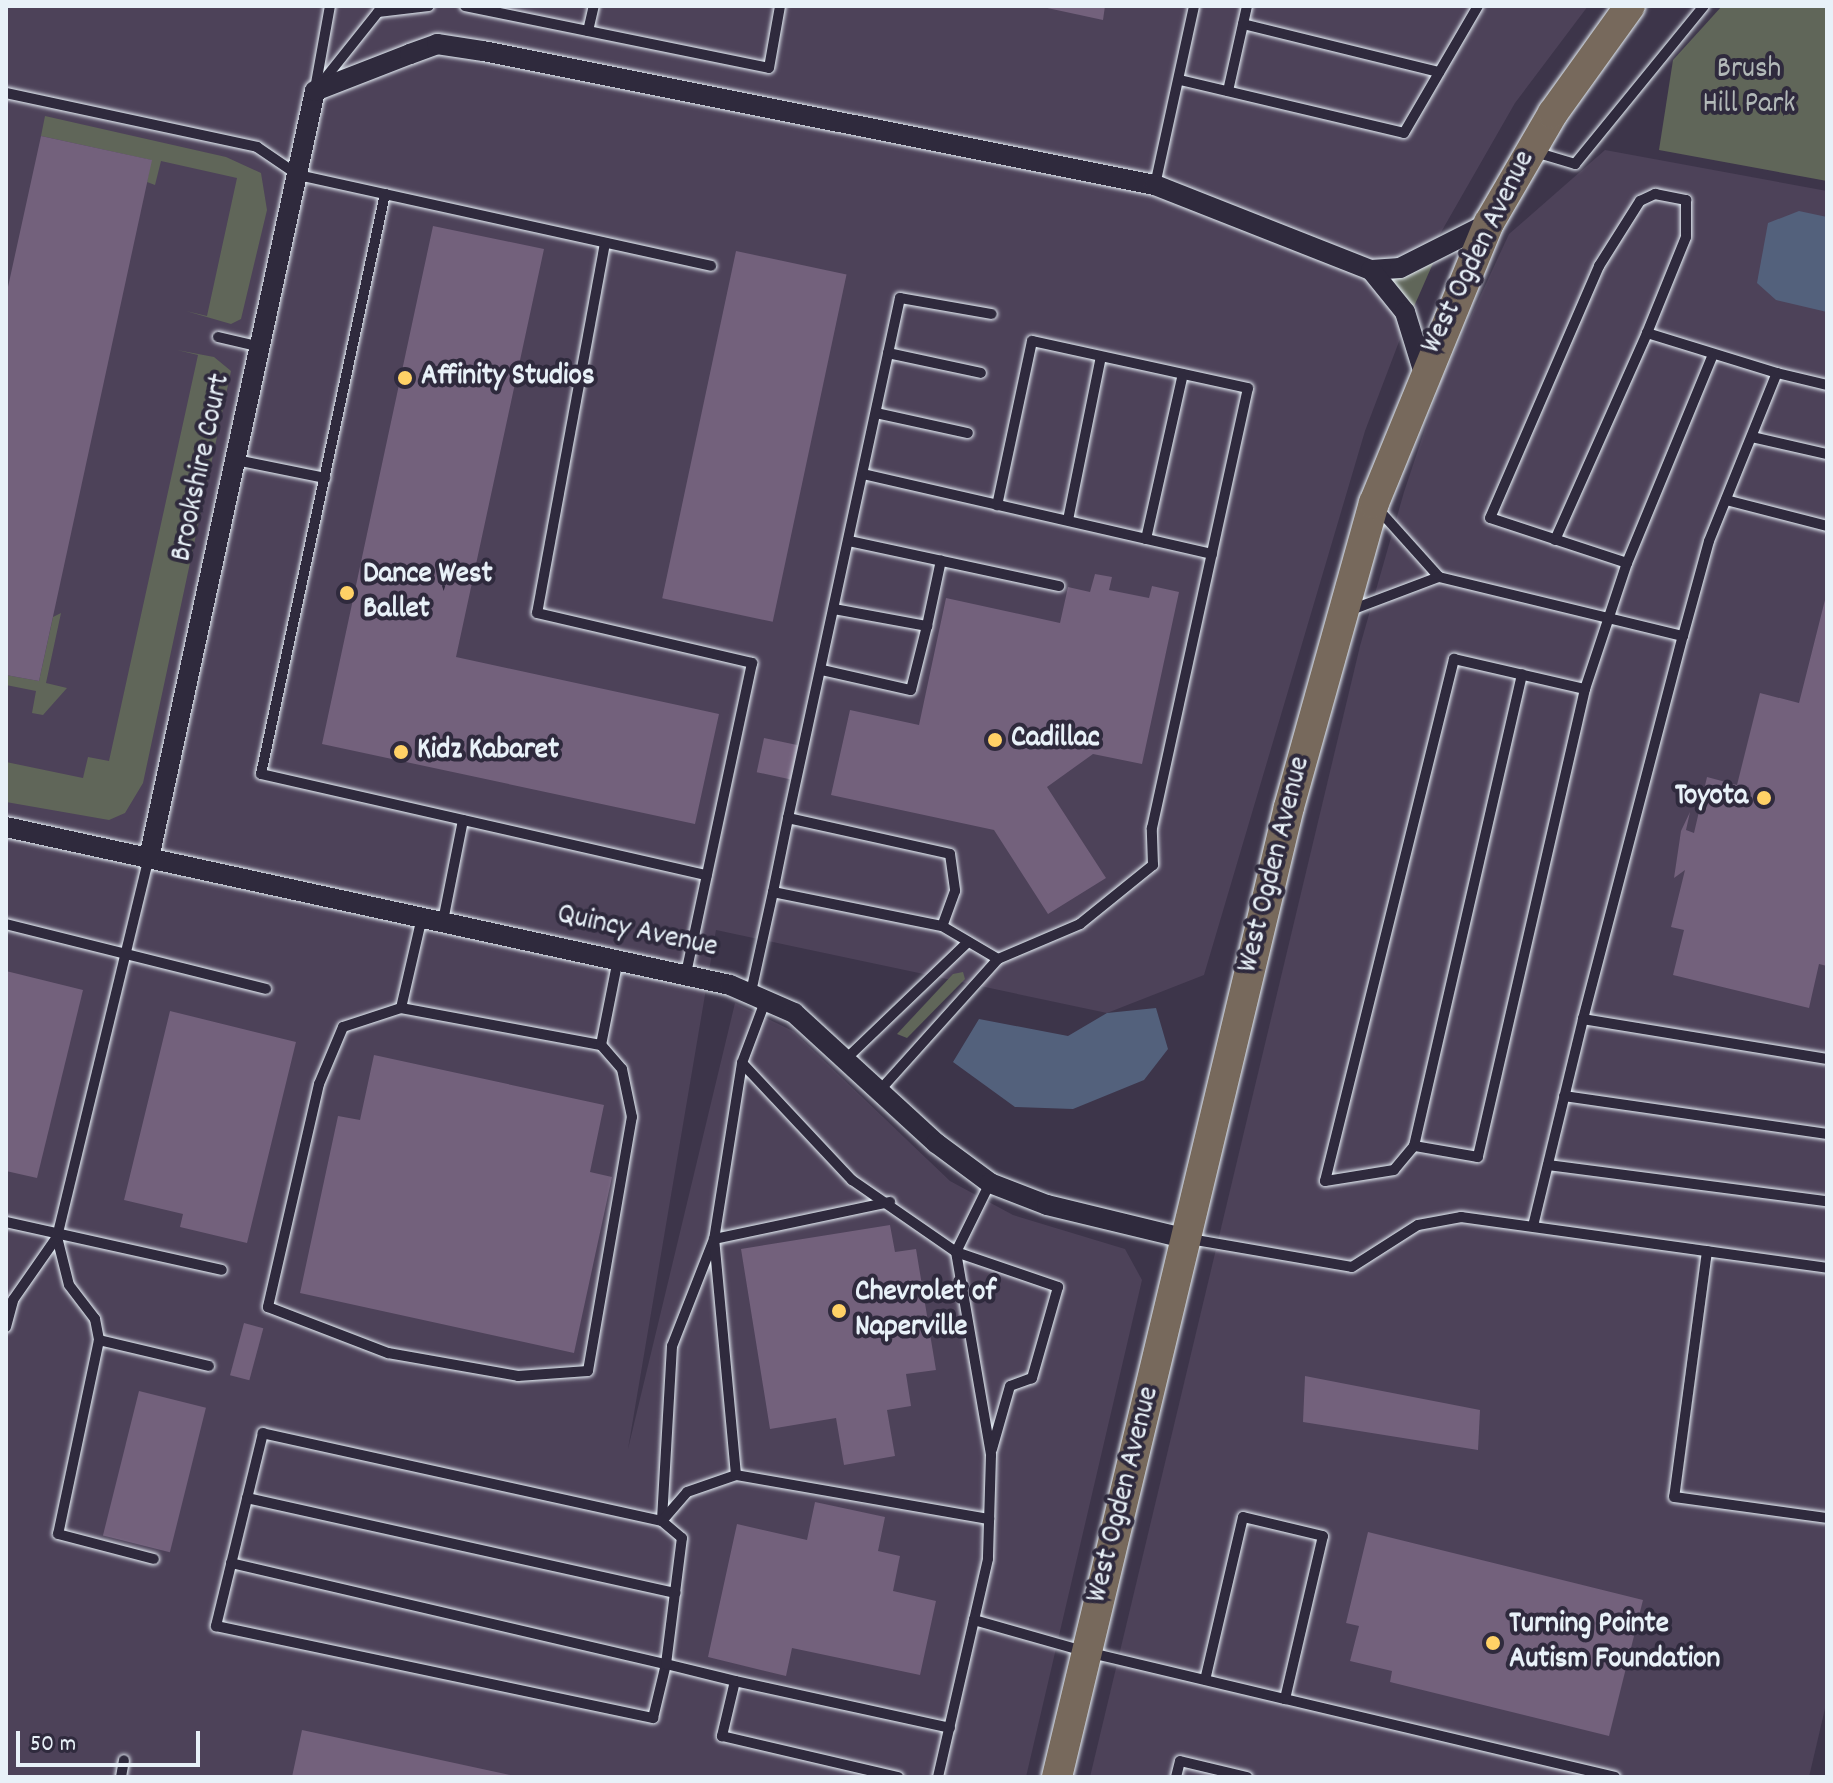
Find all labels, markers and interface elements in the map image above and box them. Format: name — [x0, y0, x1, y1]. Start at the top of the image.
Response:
park label: Brush Hill Park — [1702, 53, 1796, 124]
street label: West Ogden Avenue — [1415, 146, 1545, 360]
place label: Affinity Studios — [421, 360, 595, 396]
marker: Affinity Studios — [396, 369, 414, 387]
street label: Brookshire Court — [166, 371, 240, 565]
place label: Dance West Ballet — [363, 558, 493, 628]
marker: Dance West Ballet — [338, 584, 356, 602]
place label: Cadillac — [1011, 722, 1100, 758]
marker: Cadillac — [986, 731, 1004, 749]
place label: Kidz Kabaret — [417, 734, 559, 770]
marker: Kidz Kabaret — [392, 743, 410, 761]
street label: West Ogden Avenue — [1232, 753, 1320, 977]
place label: Toyota — [1675, 780, 1748, 816]
marker: Toyota — [1755, 789, 1773, 807]
street label: Quincy Avenue — [554, 898, 720, 968]
place label: Chevrolet of Naperville — [855, 1276, 996, 1346]
marker: Chevrolet of Naperville — [830, 1302, 848, 1320]
street label: West Ogden Avenue — [1081, 1383, 1169, 1607]
place label: Turning Pointe Autism Foundation — [1509, 1608, 1720, 1678]
marker: Turning Pointe Autism Foundation — [1484, 1634, 1502, 1652]
scale bar — [20, 1715, 204, 1765]
text: 50 m — [30, 1728, 76, 1762]

